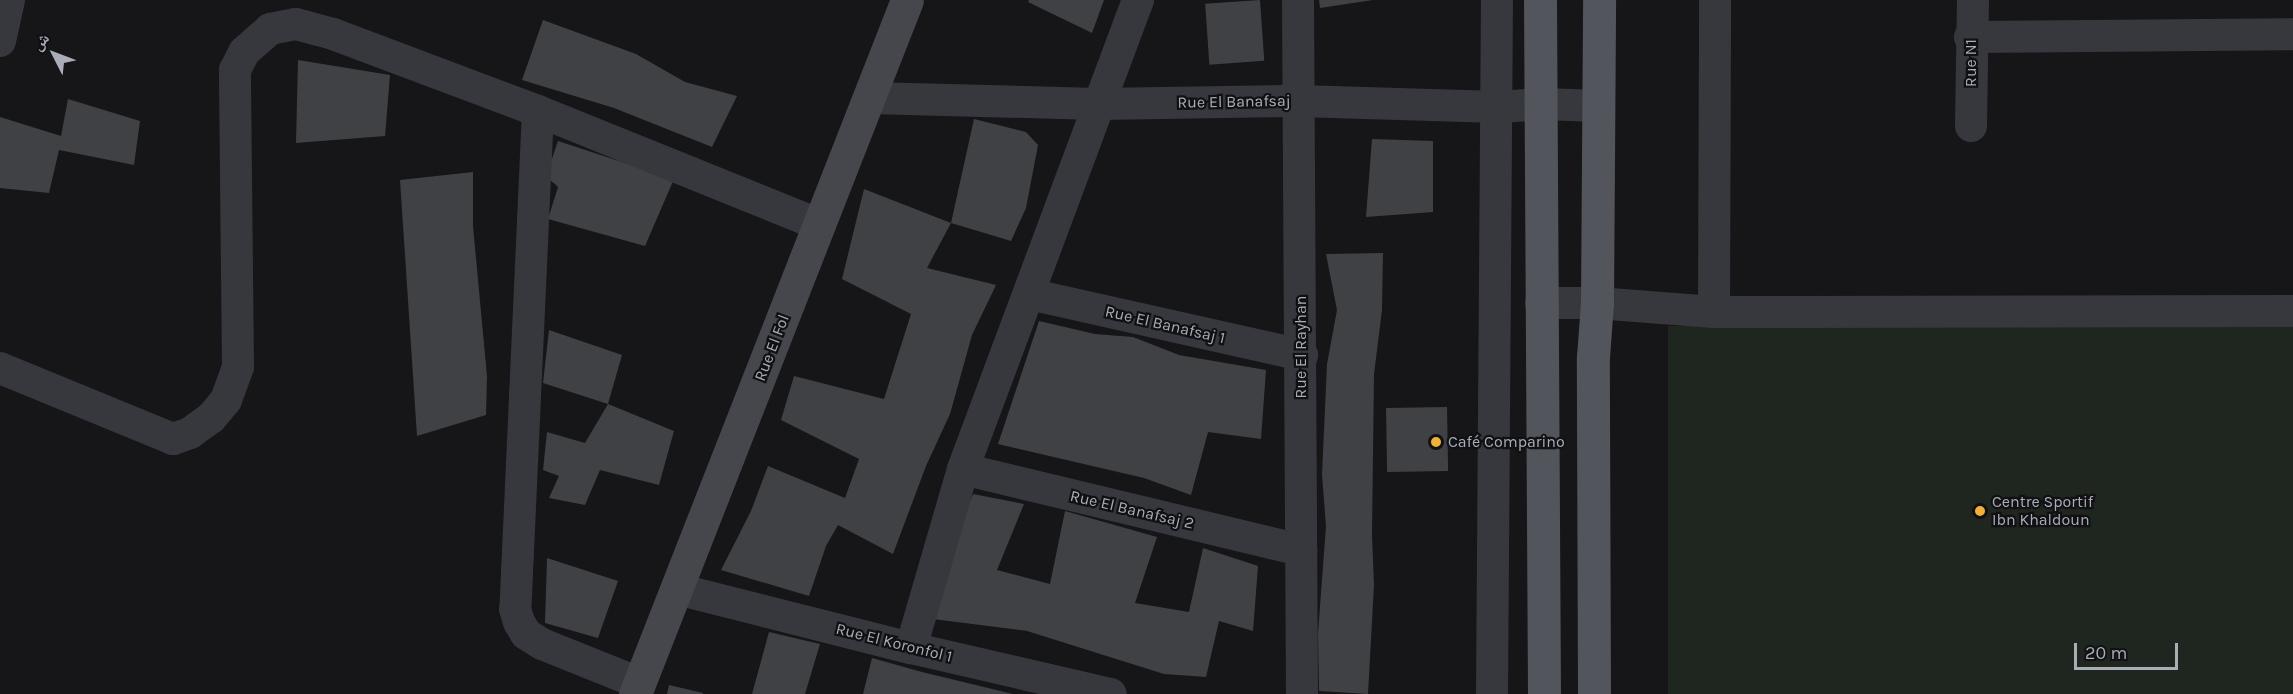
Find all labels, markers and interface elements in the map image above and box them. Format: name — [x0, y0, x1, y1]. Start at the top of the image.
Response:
north arrow — [24, 24, 84, 84]
text: ش — [28, 29, 53, 54]
street label: Rue N1 — [1961, 39, 1981, 87]
street label: Rue El Banafsaj — [1177, 91, 1291, 113]
street label: Rue El Rayhan — [1291, 296, 1311, 398]
street label: Rue El Banafsaj 1 — [1103, 302, 1227, 348]
street label: Rue El Fol — [751, 312, 793, 384]
place label: Café Comparino — [1448, 432, 1565, 452]
marker: Café Comparino — [1429, 435, 1443, 449]
street label: Rue El Banafsaj 2 — [1068, 486, 1196, 534]
place label: Centre Sportif Ibn Khaldoun — [1992, 492, 2093, 530]
marker: Centre Sportif Ibn Khaldoun — [1973, 504, 1987, 518]
street label: Rue El Koronfol 1 — [834, 619, 954, 667]
scale bar — [2077, 631, 2180, 669]
text: 20 m — [2085, 642, 2127, 664]

